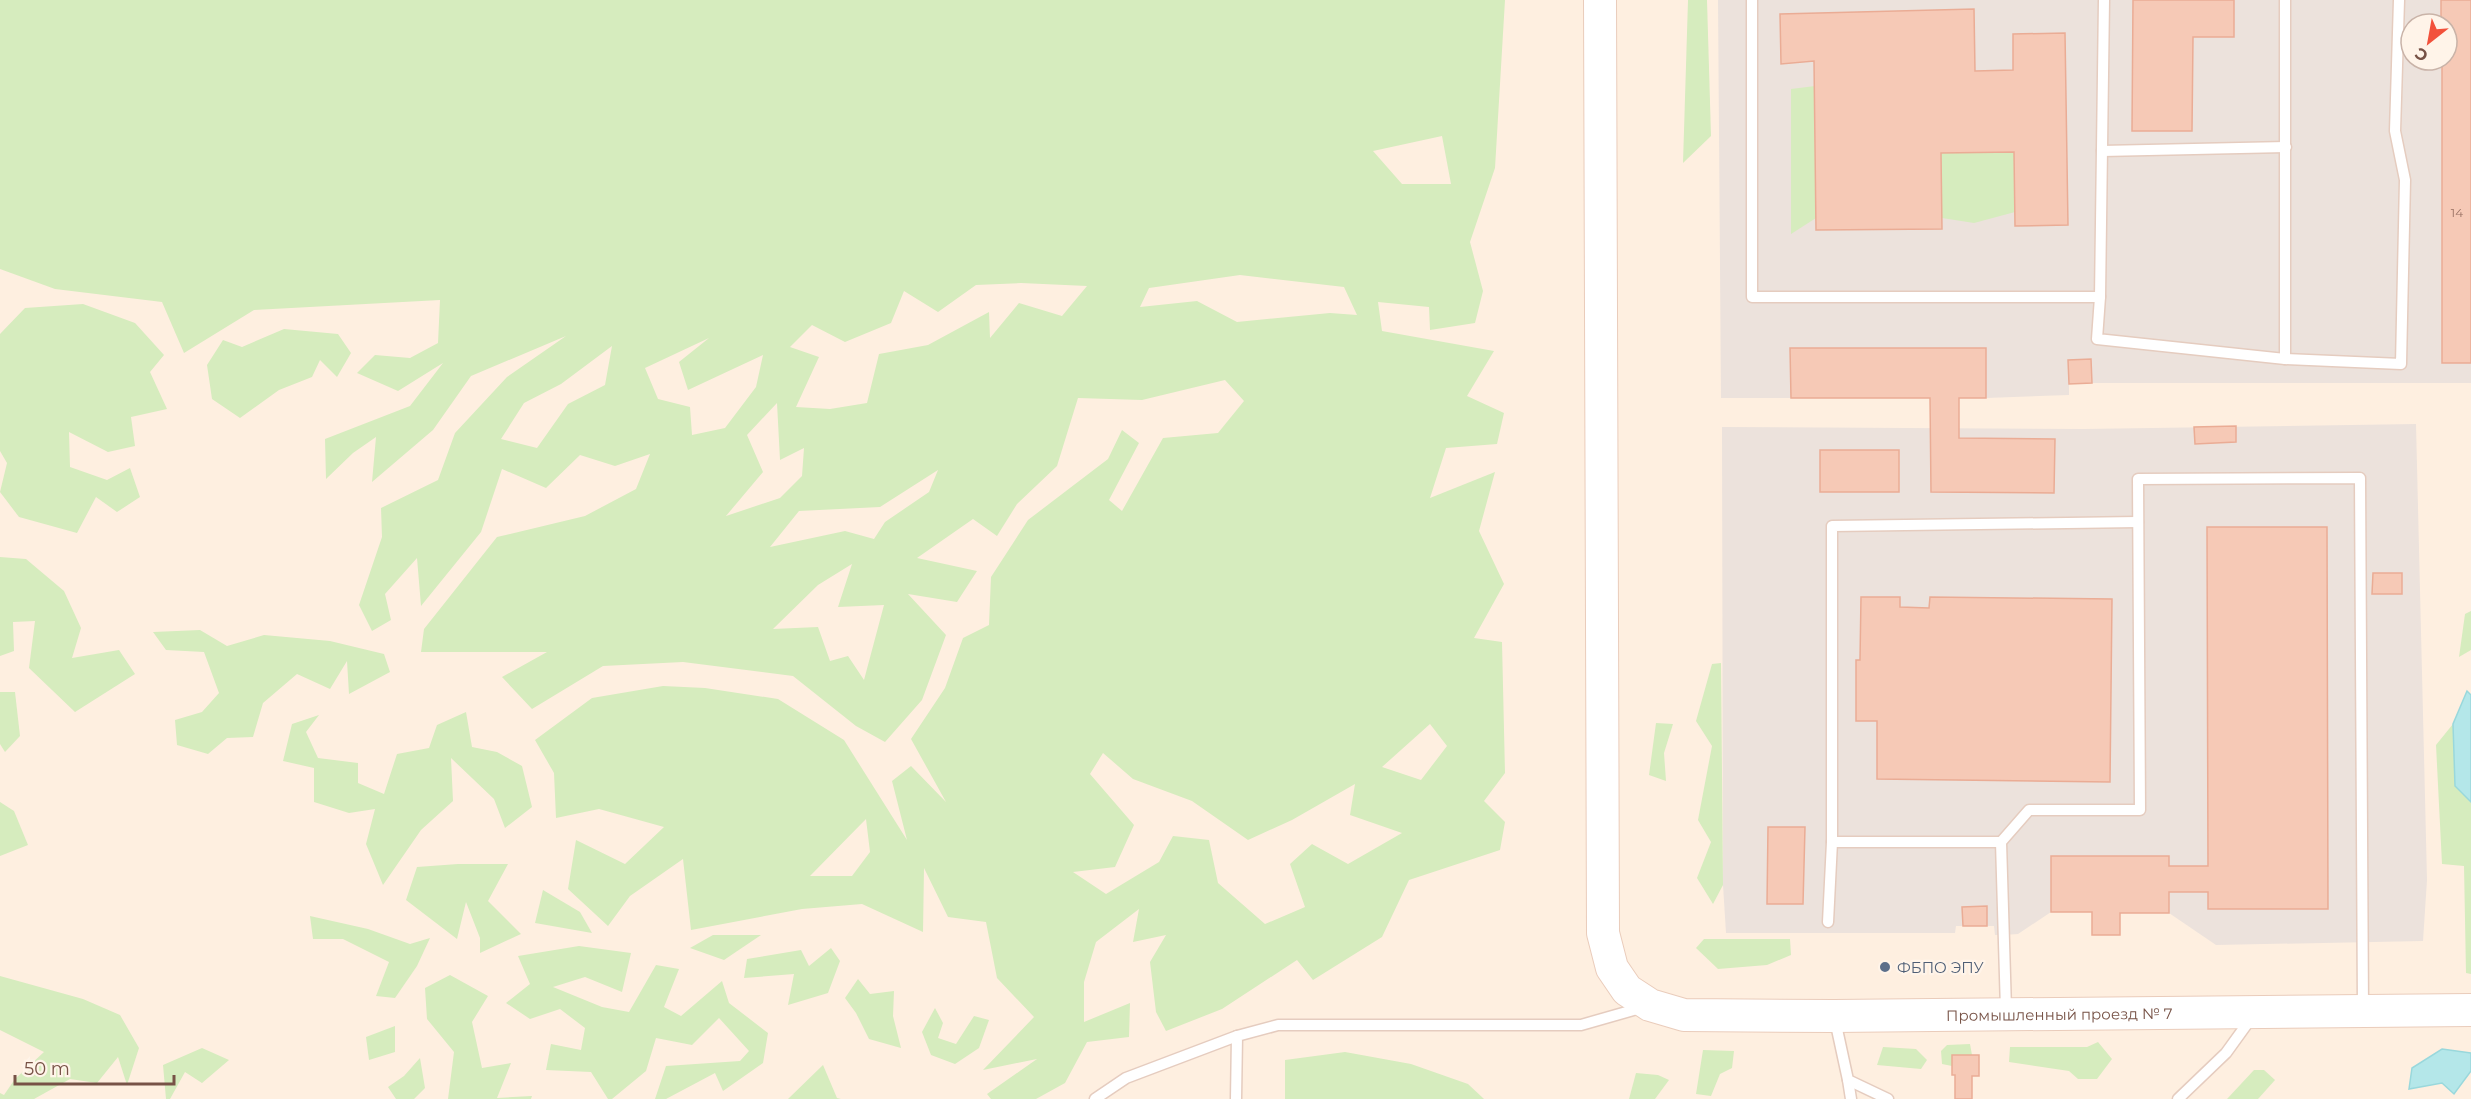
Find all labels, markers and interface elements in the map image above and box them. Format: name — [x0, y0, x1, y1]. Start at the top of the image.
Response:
north arrow — [2399, 12, 2459, 72]
text: С — [2411, 43, 2431, 66]
house number: 14 — [2451, 205, 2463, 220]
place label: ФБПО ЭПУ — [1897, 958, 1984, 977]
marker: ФБПО ЭПУ — [1878, 960, 1892, 974]
street label: Промышленный проезд № 7 — [1946, 1003, 2173, 1024]
scale bar — [15, 1048, 174, 1086]
text: 50 m — [24, 1058, 70, 1080]

